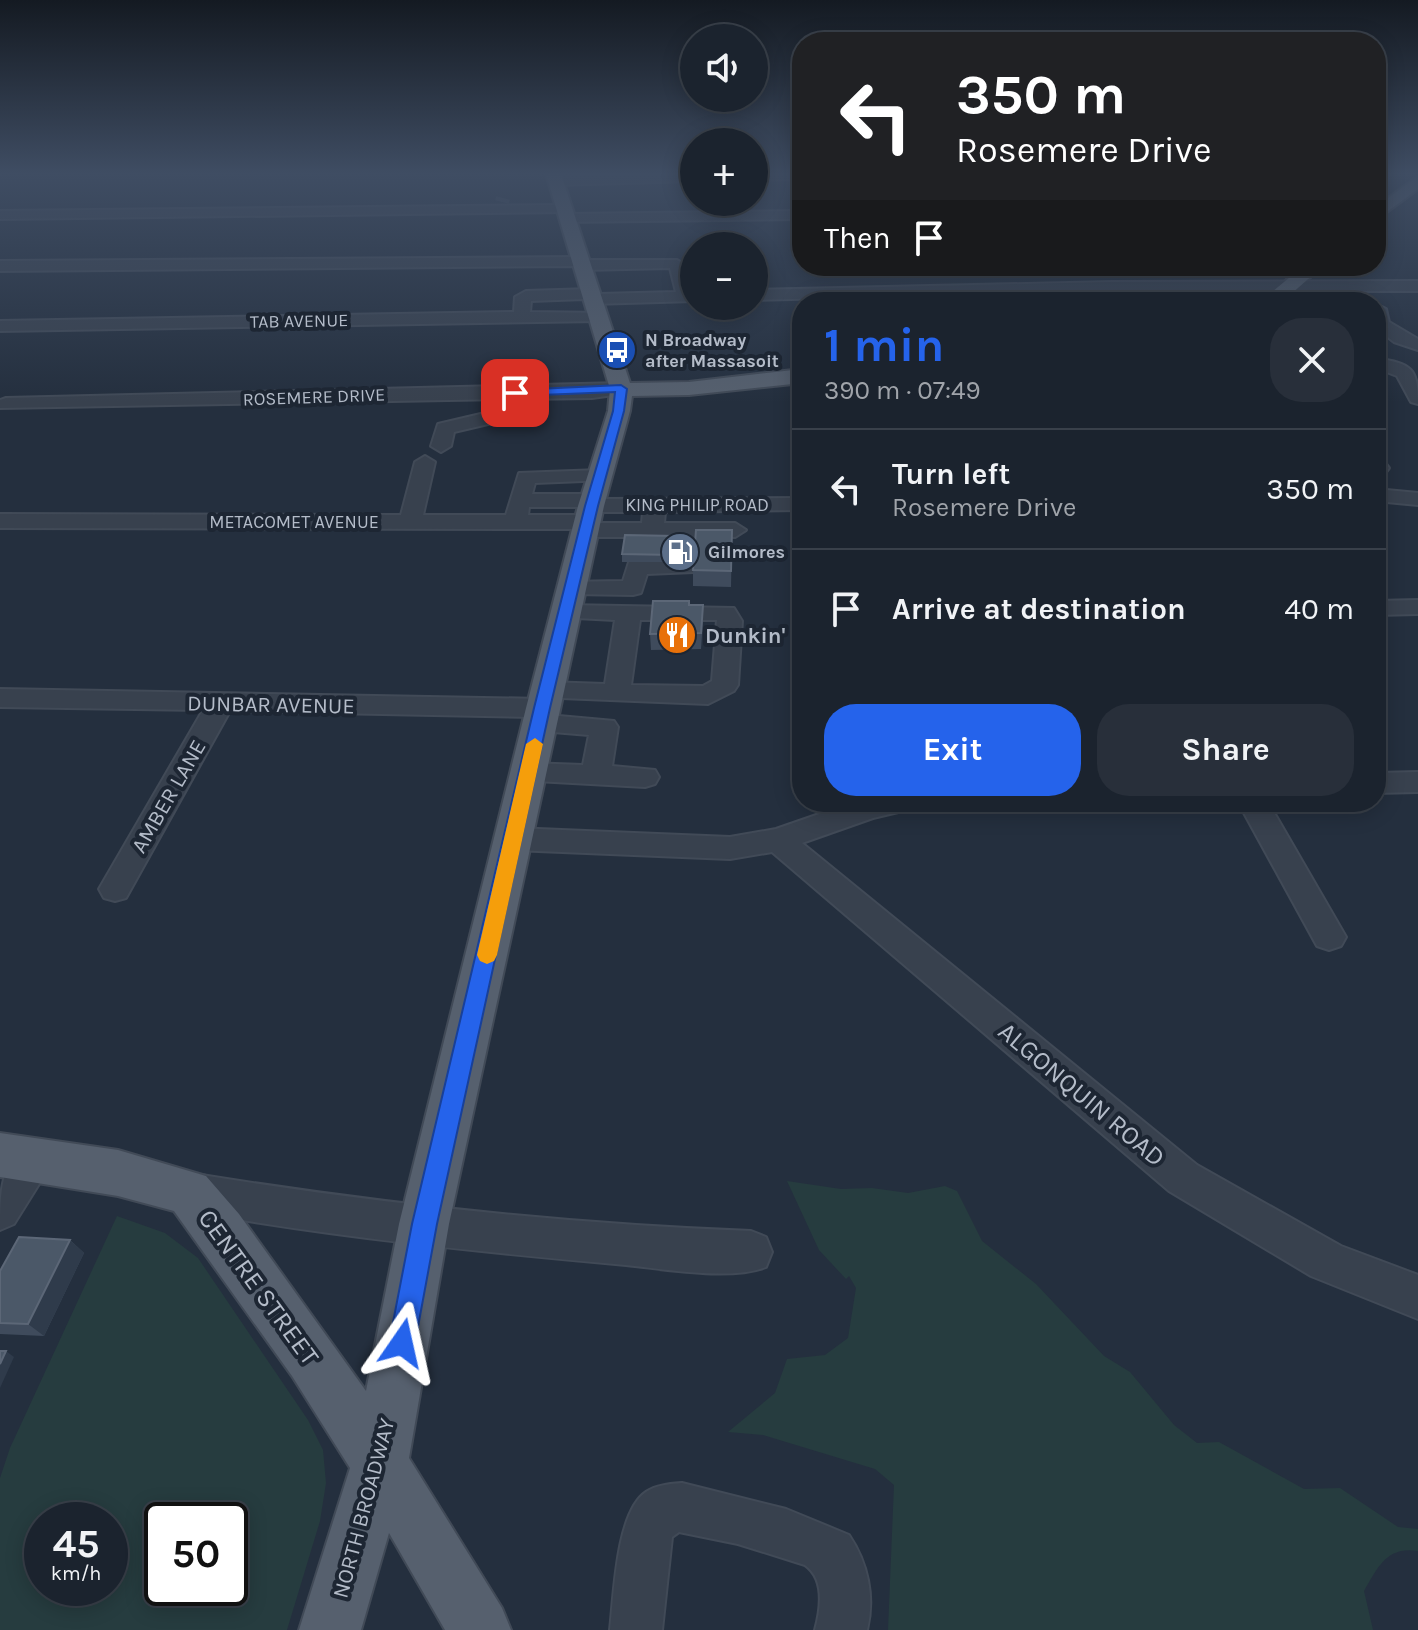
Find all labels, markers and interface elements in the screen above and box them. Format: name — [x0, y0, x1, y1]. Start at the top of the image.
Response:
map controls — [680, 24, 768, 320]
button: sound — [680, 24, 768, 112]
text: 350 m — [956, 62, 1126, 127]
icon: left — [824, 64, 928, 168]
button: + — [680, 128, 768, 216]
text: Rosemere Drive — [956, 129, 1211, 171]
icon: arrive — [907, 216, 951, 260]
text: Then — [824, 220, 891, 256]
button: − — [680, 232, 768, 320]
street label: TAB AVENUE — [250, 309, 348, 333]
text: 1 min — [824, 317, 944, 373]
button: close — [1270, 318, 1354, 402]
bus stop icon: N Broadway after Massasoit — [596, 329, 638, 371]
place label: N Broadway after Massasoit — [645, 329, 779, 372]
pin — [481, 359, 549, 427]
icon: arrive — [493, 371, 537, 415]
text: 390 m · 07:49 — [824, 375, 981, 406]
street label: ROSEMERE DRIVE — [242, 384, 386, 410]
text: Turn left — [892, 456, 1010, 492]
icon: left — [824, 467, 868, 511]
text: 350 m — [1266, 471, 1354, 507]
text: Rosemere Drive — [892, 492, 1076, 523]
street label: KING PHILIP ROAD — [625, 494, 769, 516]
street label: METACOMET AVENUE — [209, 511, 379, 533]
fuel station icon: Gilmores — [659, 531, 701, 573]
place label: Gilmores — [708, 541, 785, 563]
icon: arrive — [824, 587, 868, 631]
text: Arrive at destination — [892, 591, 1186, 627]
text: 40 m — [1284, 591, 1354, 627]
restaurant icon: Dunkin' — [656, 614, 698, 656]
place label: Dunkin' — [705, 623, 786, 649]
street label: DUNBAR AVENUE — [187, 691, 355, 719]
button: Exit — [824, 704, 1081, 796]
button: Share — [1097, 704, 1354, 796]
street label: AMBER LANE — [126, 735, 212, 858]
street label: ALGONQUIN ROAD — [992, 1016, 1171, 1173]
street label: CENTRE STREET — [192, 1203, 325, 1371]
position arrow — [360, 1301, 444, 1385]
street label: NORTH BROADWAY — [327, 1415, 401, 1601]
speed limit sign: 50 — [144, 1502, 248, 1606]
text: 45 — [52, 1520, 100, 1567]
text: km/h — [51, 1562, 101, 1585]

